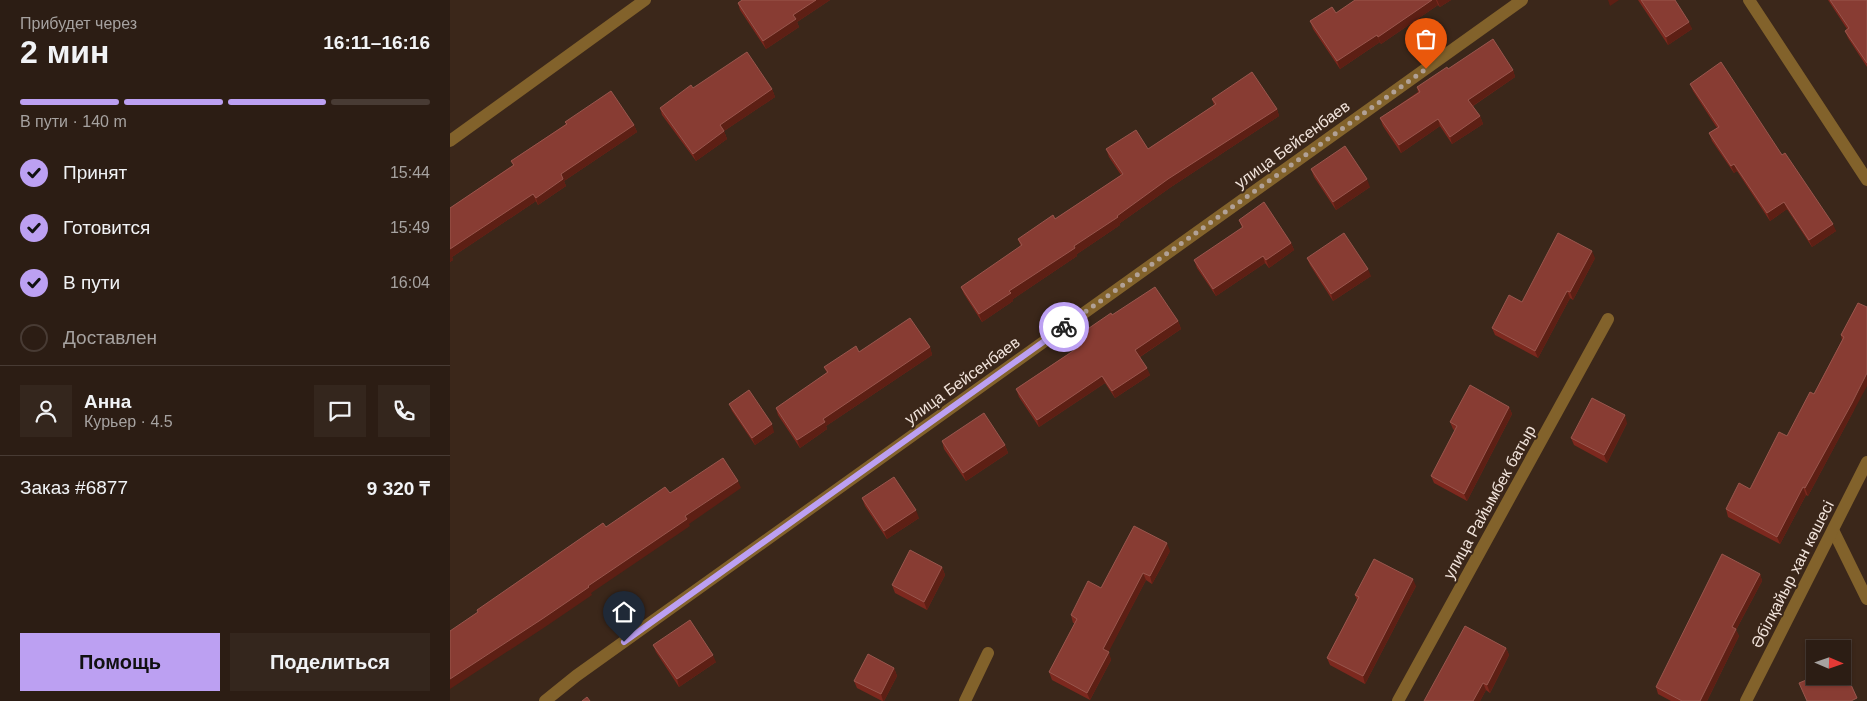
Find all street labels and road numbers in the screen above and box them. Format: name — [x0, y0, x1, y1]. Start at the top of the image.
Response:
street label: улица Бейсенбаев — [1232, 97, 1353, 192]
street label: улица Бейсенбаев — [902, 333, 1023, 428]
street label: улица Райымбек батыр — [1440, 422, 1539, 582]
street label: Әбілқайыр хан көшесі — [1748, 498, 1837, 651]

